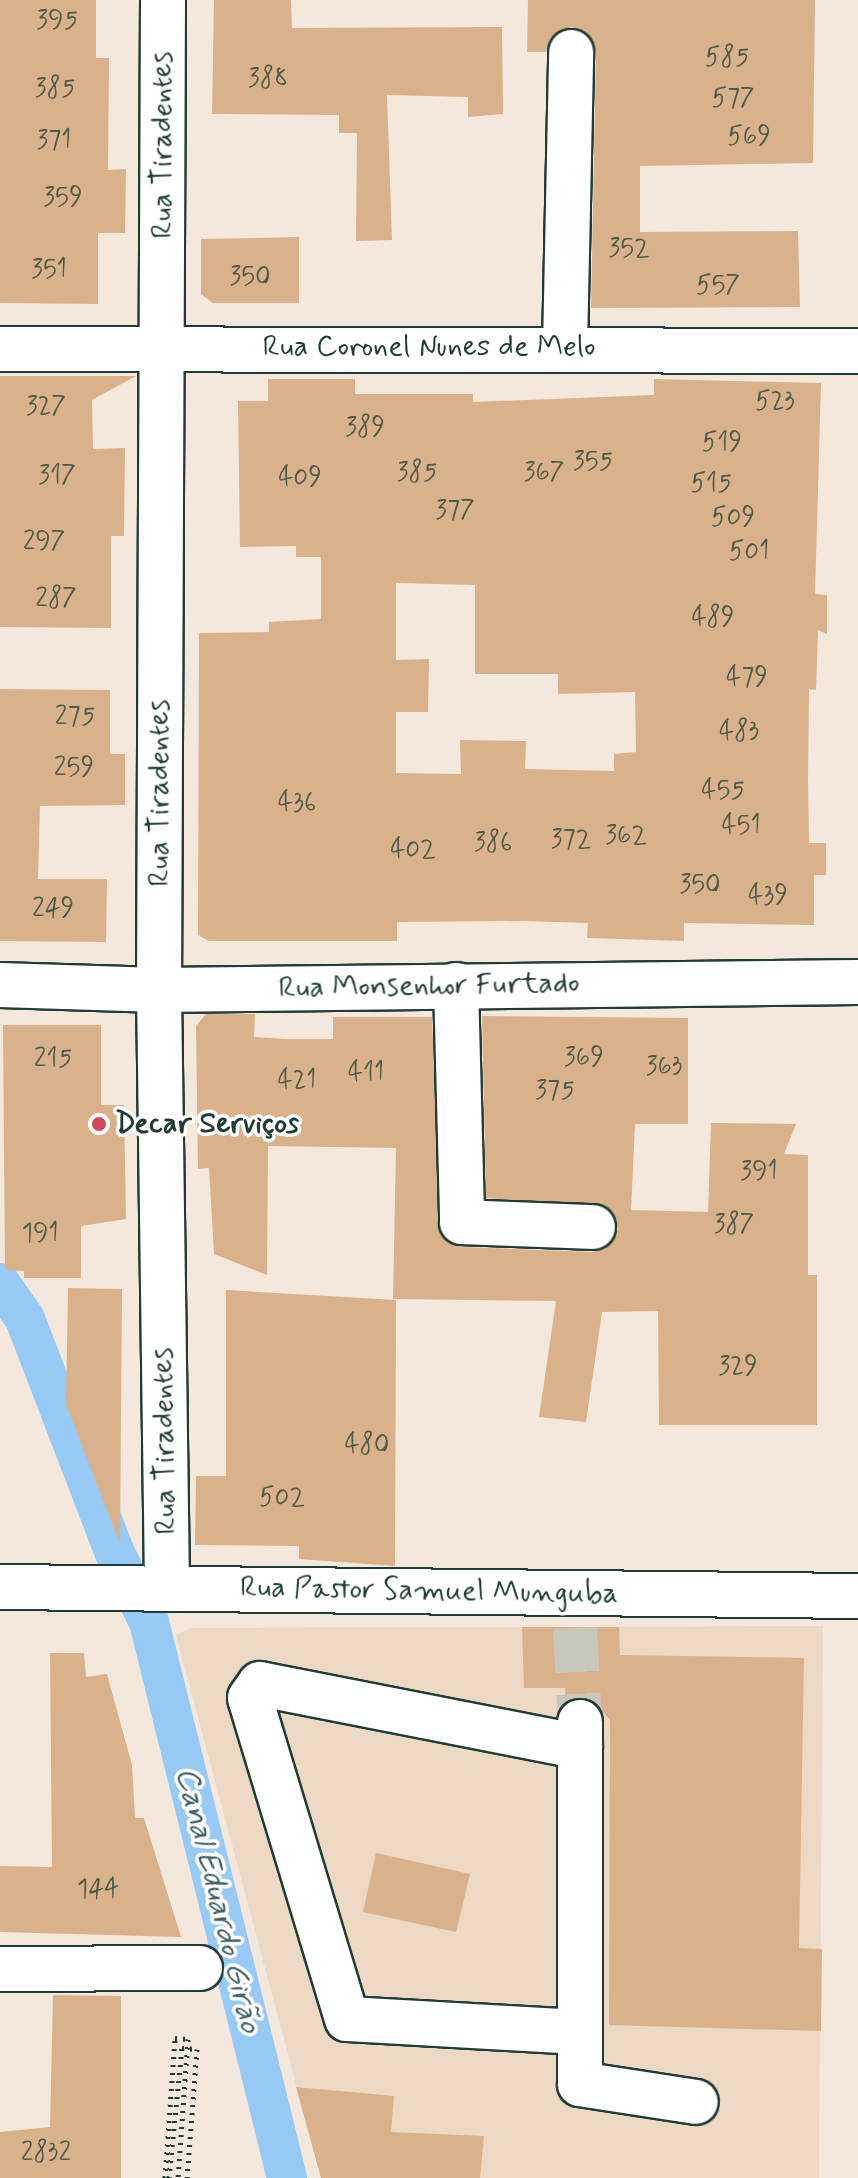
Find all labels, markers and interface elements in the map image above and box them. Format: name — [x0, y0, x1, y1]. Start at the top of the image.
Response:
house number: 395 — [36, 6, 78, 38]
house number: 585 — [705, 43, 749, 75]
street label: Rua Tiradentes — [145, 53, 181, 237]
house number: 388 — [248, 64, 288, 96]
house number: 385 — [35, 74, 75, 106]
house number: 577 — [711, 84, 755, 116]
house number: 569 — [727, 122, 771, 154]
house number: 371 — [37, 126, 71, 158]
house number: 359 — [43, 183, 83, 215]
house number: 352 — [608, 234, 650, 266]
house number: 351 — [31, 255, 67, 287]
house number: 350 — [229, 262, 271, 294]
house number: 557 — [696, 271, 740, 303]
street label: Rua Coronel Nunes de Melo — [260, 329, 598, 365]
house number: 523 — [755, 387, 795, 419]
house number: 327 — [26, 392, 66, 424]
house number: 389 — [345, 413, 385, 445]
house number: 519 — [702, 428, 742, 460]
house number: 355 — [573, 447, 613, 479]
house number: 385 — [397, 458, 437, 490]
house number: 367 — [524, 458, 564, 490]
house number: 317 — [38, 461, 76, 493]
house number: 409 — [278, 463, 322, 495]
house number: 515 — [690, 469, 732, 501]
house number: 377 — [435, 496, 475, 528]
house number: 509 — [711, 503, 755, 535]
house number: 297 — [23, 527, 65, 559]
house number: 501 — [729, 537, 769, 569]
house number: 287 — [35, 584, 77, 616]
house number: 489 — [691, 603, 735, 635]
house number: 479 — [726, 663, 768, 695]
street label: Rua Tiradentes — [142, 701, 178, 885]
house number: 275 — [55, 702, 95, 734]
house number: 483 — [719, 717, 759, 749]
house number: 259 — [54, 753, 94, 785]
house number: 455 — [701, 776, 745, 808]
house number: 436 — [278, 788, 316, 820]
house number: 451 — [721, 811, 761, 843]
house number: 362 — [605, 821, 647, 853]
house number: 372 — [551, 825, 591, 857]
house number: 386 — [474, 828, 512, 860]
house number: 402 — [390, 835, 436, 867]
house number: 350 — [679, 870, 721, 902]
house number: 439 — [748, 881, 788, 913]
house number: 249 — [32, 894, 74, 926]
street label: Rua Monsenhor Furtado — [282, 965, 576, 1007]
house number: 369 — [564, 1043, 604, 1075]
house number: 215 — [34, 1044, 72, 1076]
house number: 363 — [646, 1052, 682, 1084]
house number: 411 — [348, 1058, 384, 1090]
house number: 421 — [278, 1066, 316, 1098]
house number: 375 — [535, 1076, 575, 1108]
place label: Decar Serviços — [115, 1106, 300, 1142]
marker: Decar Serviços — [90, 1115, 108, 1133]
house number: 391 — [740, 1157, 778, 1189]
house number: 387 — [714, 1210, 754, 1242]
house number: 191 — [21, 1219, 59, 1251]
street label: Rua Tiradentes — [145, 1349, 185, 1533]
house number: 329 — [718, 1352, 758, 1384]
house number: 480 — [344, 1430, 390, 1462]
house number: 502 — [259, 1483, 305, 1515]
street label: Rua Pastor Samuel Munguba — [251, 1570, 607, 1612]
water label: Canal Eduardo Girão — [166, 1762, 270, 2038]
house number: 144 — [77, 1875, 119, 1907]
house number: 2832 — [21, 2138, 71, 2170]

